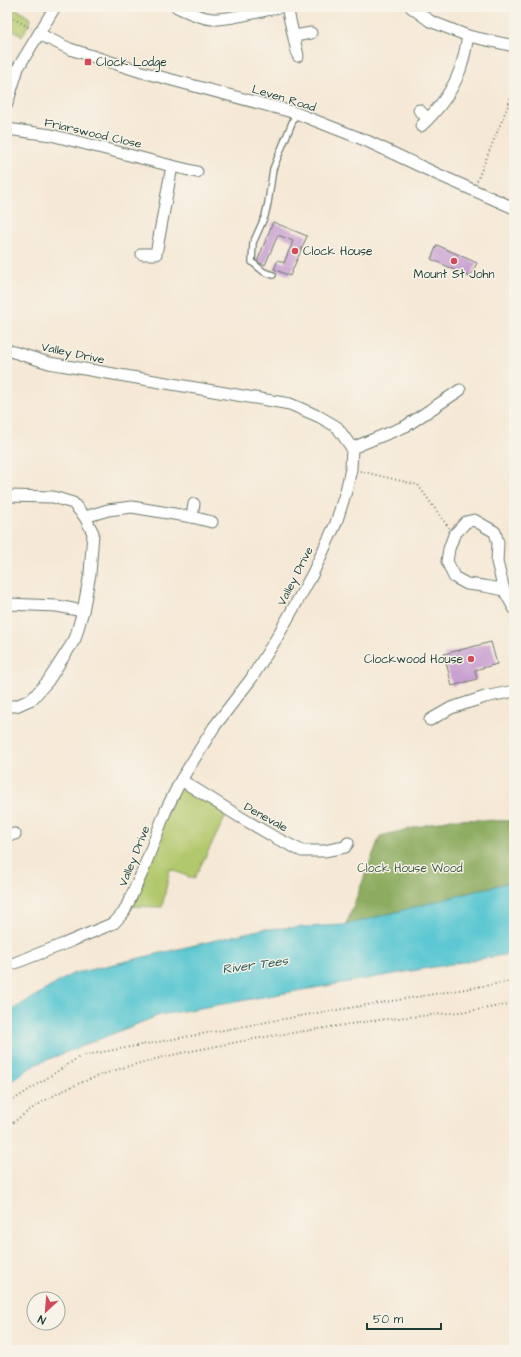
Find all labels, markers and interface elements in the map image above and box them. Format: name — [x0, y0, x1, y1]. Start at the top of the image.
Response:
place label: Clock Lodge — [96, 54, 167, 72]
marker: Clock Lodge — [83, 57, 93, 67]
street label: Leven Road — [250, 81, 318, 116]
street label: Friarswood Close — [43, 114, 144, 153]
place label: Clock House — [303, 243, 373, 260]
marker: Clock House — [290, 246, 300, 256]
marker: Mount St John — [449, 256, 459, 266]
place label: Mount St John — [414, 266, 494, 283]
street label: Valley Drive — [40, 338, 107, 370]
street label: Valley Drive — [273, 543, 319, 609]
place label: Clockwood House — [364, 651, 464, 668]
marker: Clockwood House — [466, 654, 476, 664]
street label: Denevale — [241, 798, 291, 837]
street label: Valley Drive — [115, 823, 155, 890]
park label: Clock House Wood — [357, 860, 463, 877]
water label: River Tees — [221, 951, 291, 979]
north arrow — [26, 1291, 66, 1331]
scale bar — [367, 1305, 441, 1331]
text: N — [35, 1311, 48, 1328]
text: 50 m — [373, 1311, 404, 1328]

